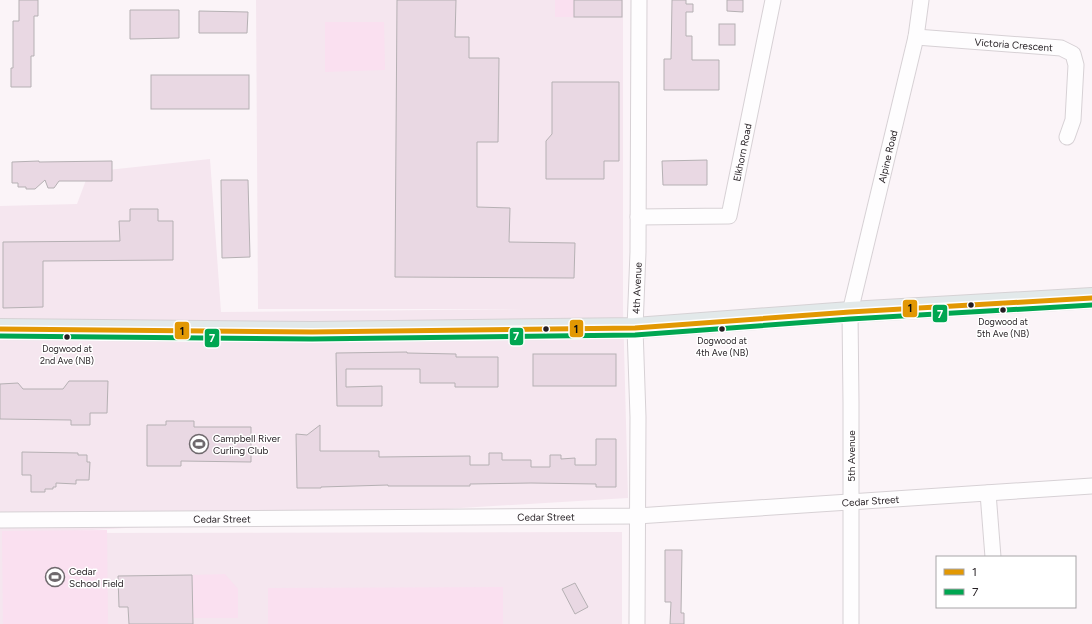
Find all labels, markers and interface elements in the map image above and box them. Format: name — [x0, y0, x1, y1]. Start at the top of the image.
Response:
street label: Victoria Crescent — [974, 35, 1054, 54]
street label: Elkhorn Road — [730, 122, 754, 182]
street label: Alpine Road — [875, 129, 900, 184]
street label: 4th Avenue — [629, 261, 644, 314]
line badge: 1 — [902, 299, 918, 318]
unlabelled marker — [966, 300, 976, 310]
text: 1 — [908, 302, 912, 315]
line badge: 7 — [932, 304, 948, 323]
marker: Dogwood at 5th Ave (NB) — [998, 305, 1008, 315]
text: 7 — [937, 308, 943, 321]
place label: Dogwood at 5th Ave (NB) — [977, 316, 1029, 339]
line badge: 1 — [569, 319, 584, 338]
line badge: 1 — [174, 321, 190, 340]
text: 1 — [574, 323, 578, 336]
unlabelled marker — [541, 324, 551, 334]
marker: Dogwood at 4th Ave (NB) — [717, 324, 727, 334]
text: 1 — [180, 325, 184, 338]
line badge: 7 — [509, 327, 524, 346]
line badge: 7 — [204, 328, 220, 348]
text: 7 — [513, 330, 519, 343]
marker: Dogwood at 2nd Ave (NB) — [62, 332, 72, 342]
text: 7 — [209, 332, 215, 345]
place label: Dogwood at 4th Ave (NB) — [696, 335, 748, 358]
place label: Dogwood at 2nd Ave (NB) — [40, 343, 94, 366]
street label: 5th Avenue — [845, 430, 858, 482]
place label: Campbell River Curling Club — [213, 432, 281, 457]
sports icon: Campbell River Curling Club — [188, 433, 210, 455]
street label: Cedar Street — [841, 492, 900, 509]
street label: Cedar Street — [517, 510, 575, 523]
street label: Cedar Street — [193, 512, 251, 525]
legend — [936, 556, 1076, 608]
place label: Cedar School Field — [69, 565, 124, 590]
text: 1 — [972, 565, 977, 579]
sports icon: Cedar School Field — [44, 566, 66, 588]
text: 7 — [972, 585, 979, 599]

